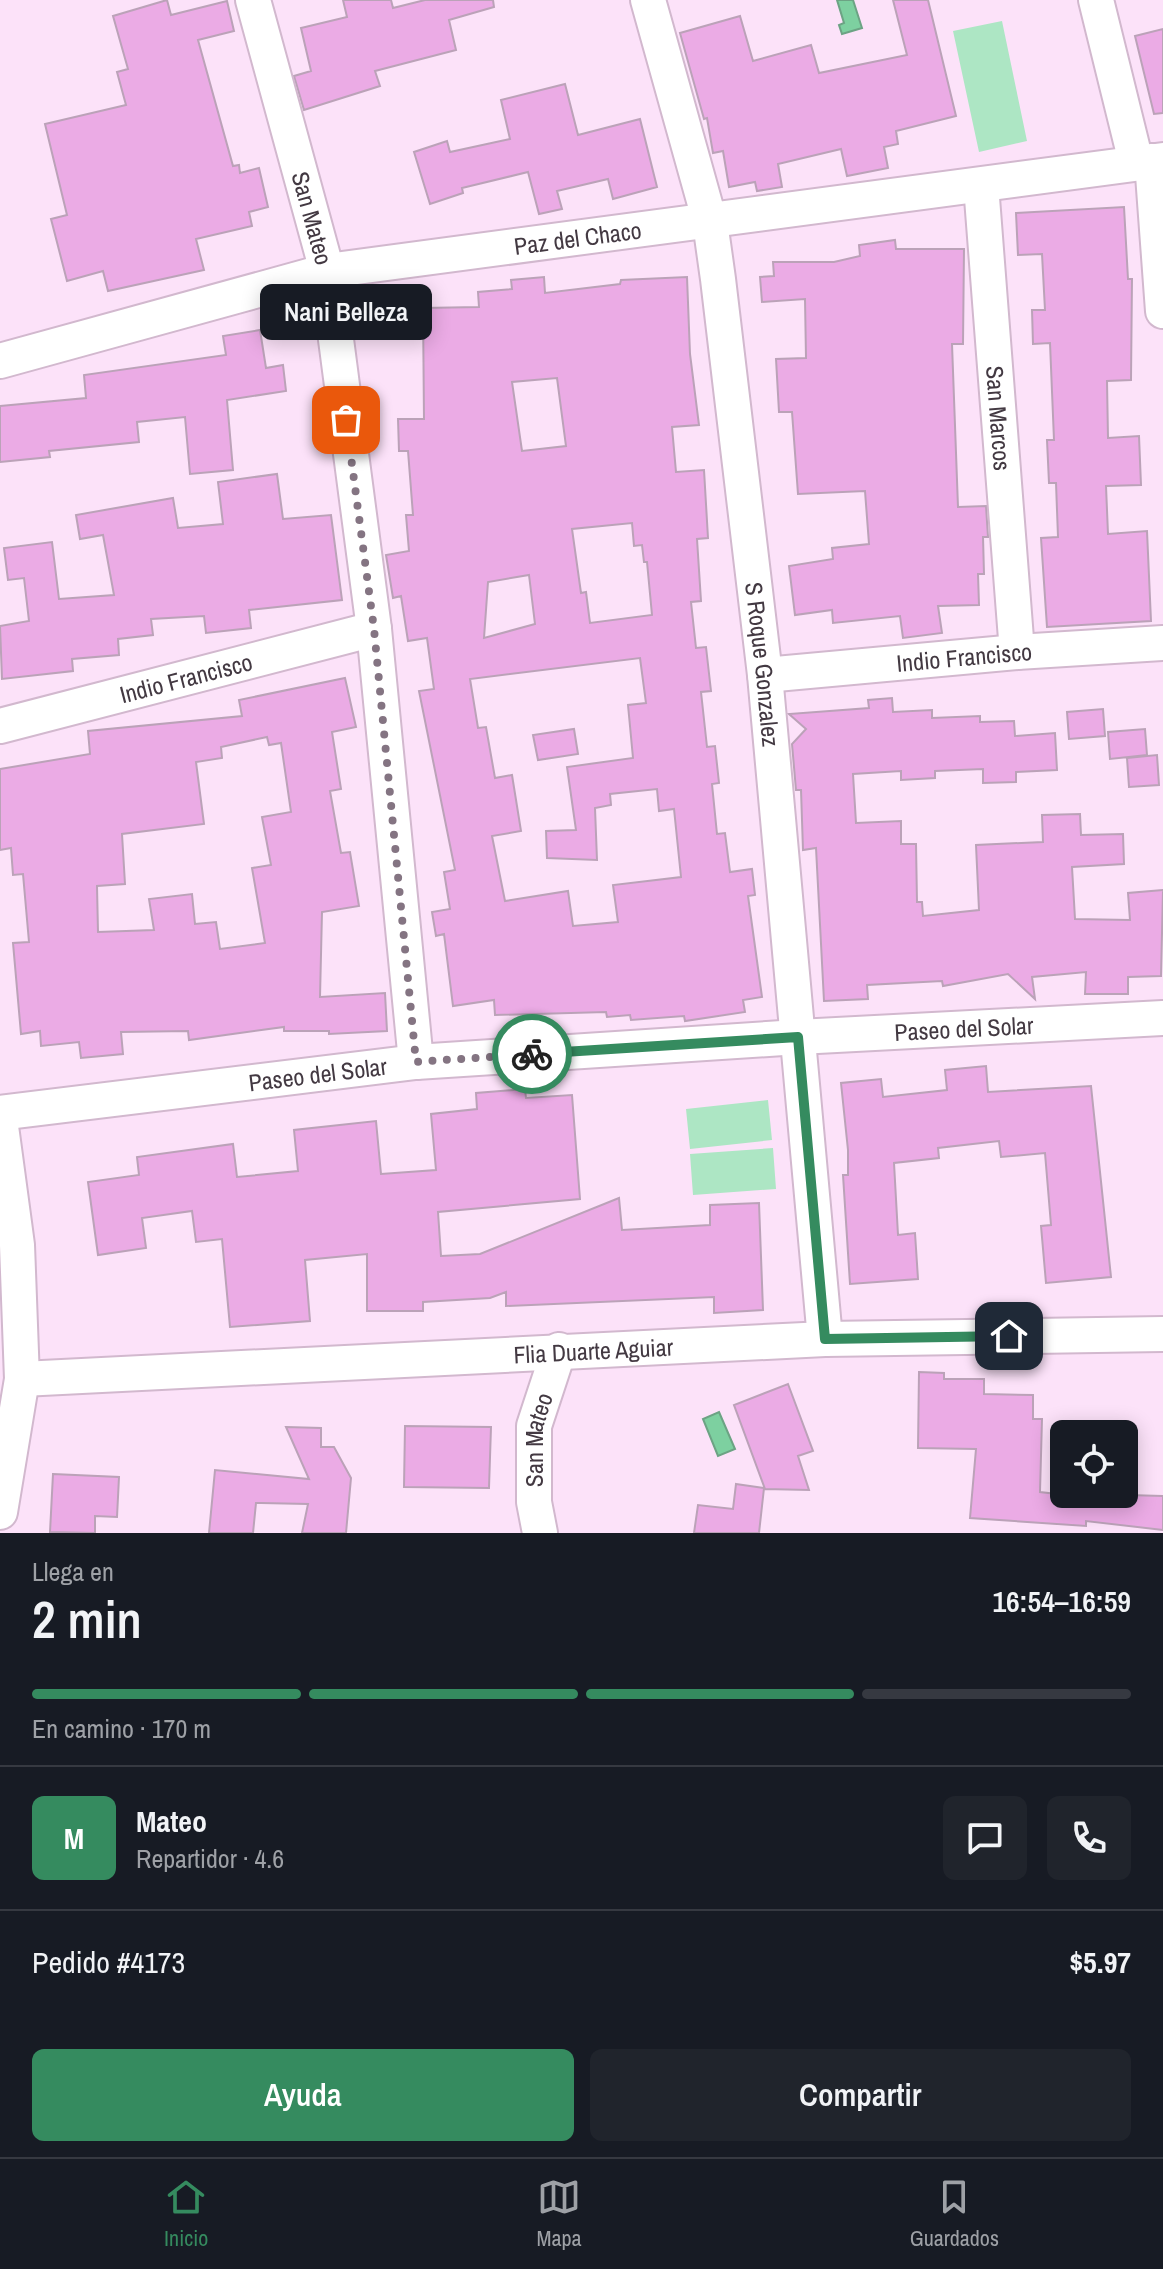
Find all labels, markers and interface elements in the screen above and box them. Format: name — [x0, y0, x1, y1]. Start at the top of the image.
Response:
street label: San Mateo — [285, 168, 341, 268]
street label: Paz del Chaco — [512, 213, 643, 262]
callout: Nani Belleza — [260, 284, 432, 340]
text: Nani Belleza — [284, 294, 408, 329]
street label: San Marcos — [979, 365, 1019, 472]
pin — [312, 386, 380, 454]
icon: bag — [324, 398, 368, 442]
street label: S Roque Gonzalez — [738, 580, 787, 748]
street label: Indio Francisco — [895, 635, 1033, 679]
street label: Indio Francisco — [116, 645, 256, 710]
street label: Paseo del Solar — [894, 1009, 1035, 1048]
courier — [492, 1014, 572, 1094]
icon: bike — [510, 1032, 554, 1076]
street label: Paseo del Solar — [247, 1050, 389, 1098]
pin — [975, 1302, 1043, 1370]
icon: home — [987, 1314, 1031, 1358]
street label: Flia Duarte Aguiar — [513, 1331, 674, 1371]
street label: San Mateo — [517, 1389, 560, 1487]
map controls — [1050, 1420, 1138, 1508]
button: locate — [1050, 1420, 1138, 1508]
text: Llega en — [32, 1554, 114, 1589]
text: 16:54–16:59 — [992, 1581, 1131, 1621]
text: 2 min — [32, 1584, 142, 1654]
text: En camino · 170 m — [32, 1711, 211, 1746]
button: chat — [943, 1796, 1027, 1880]
button: phone — [1047, 1796, 1131, 1880]
text: Mateo — [136, 1801, 207, 1841]
text: M — [64, 1818, 84, 1858]
text: Repartidor · 4.6 — [136, 1841, 284, 1876]
text: Pedido #4173 — [32, 1942, 185, 1982]
text: $5.97 — [1069, 1942, 1131, 1982]
button: Ayuda — [32, 2049, 574, 2141]
button: Compartir — [590, 2049, 1131, 2141]
tab: Inicio — [164, 2175, 208, 2253]
tab: Mapa — [536, 2175, 582, 2253]
tab: Guardados — [910, 2175, 999, 2253]

